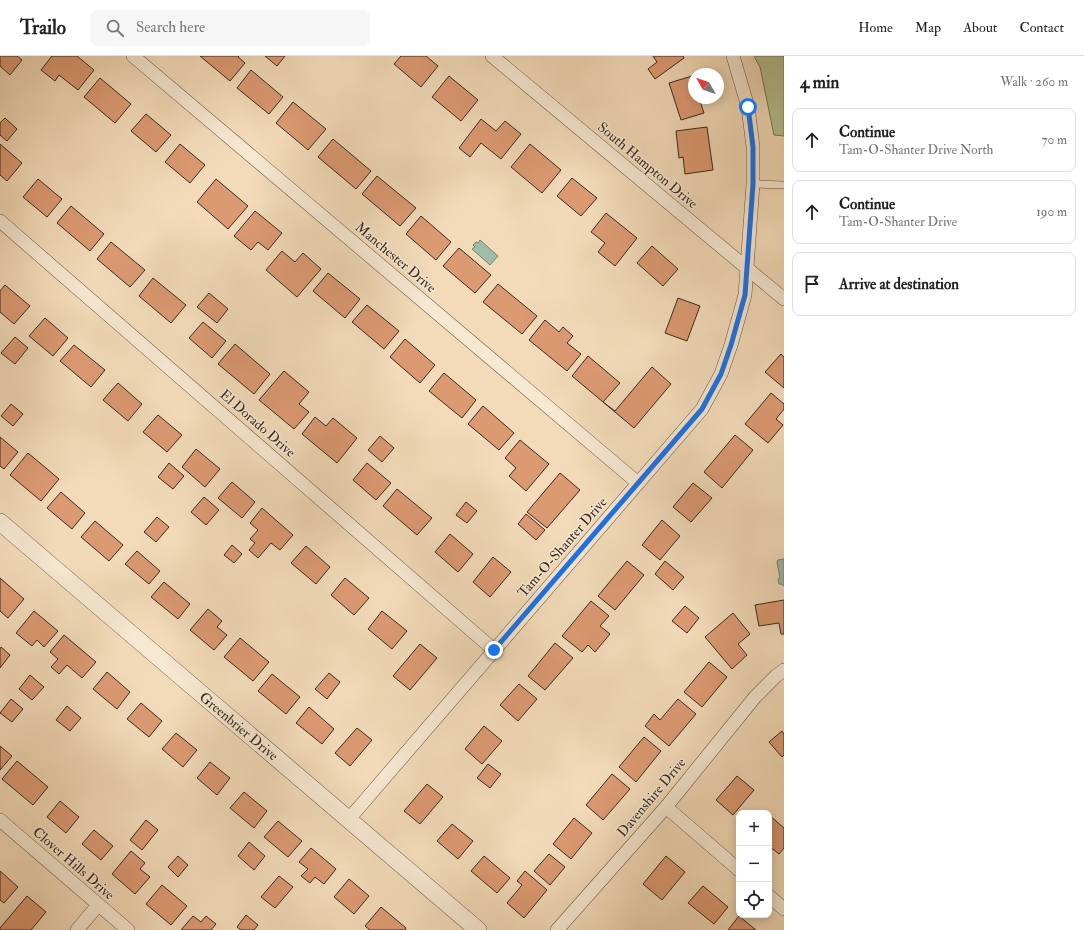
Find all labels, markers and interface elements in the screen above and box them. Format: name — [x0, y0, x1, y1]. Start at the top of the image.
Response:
search box — [90, 10, 370, 46]
text: Trailo — [20, 16, 66, 40]
icon: search — [104, 17, 126, 39]
text: Search here — [136, 18, 205, 37]
text: Home — [858, 19, 893, 36]
text: Map — [915, 19, 941, 36]
text: About — [963, 19, 997, 36]
text: Contact — [1019, 19, 1064, 36]
north arrow — [688, 68, 724, 104]
text: 4 min — [800, 72, 839, 93]
text: Walk · 260 m — [1000, 74, 1068, 90]
route start — [739, 98, 757, 116]
street label: South Hampton Drive — [594, 119, 701, 213]
text: Continue — [839, 123, 895, 142]
icon: ahead — [801, 129, 823, 151]
text: 70 m — [1042, 132, 1067, 148]
text: Tam-O-Shanter Drive North — [839, 142, 993, 158]
text: Continue — [839, 195, 895, 214]
icon: ahead — [801, 201, 823, 223]
text: 190 m — [1036, 204, 1067, 220]
text: Tam-O-Shanter Drive — [839, 214, 957, 230]
street label: Manchester Drive — [352, 219, 440, 296]
icon: arrive — [801, 273, 823, 295]
text: Arrive at destination — [839, 275, 959, 294]
street label: El Dorado Drive — [216, 386, 299, 461]
street label: Tam-O-Shanter Drive — [514, 494, 611, 601]
route end — [485, 641, 503, 659]
street label: Greenbrier Drive — [196, 689, 282, 764]
street label: Davenshire Drive — [613, 754, 689, 840]
map controls — [736, 810, 772, 918]
button: + — [736, 810, 772, 846]
street label: Clover Hills Drive — [29, 823, 118, 904]
button: − — [736, 846, 772, 882]
button: locate — [736, 882, 772, 918]

